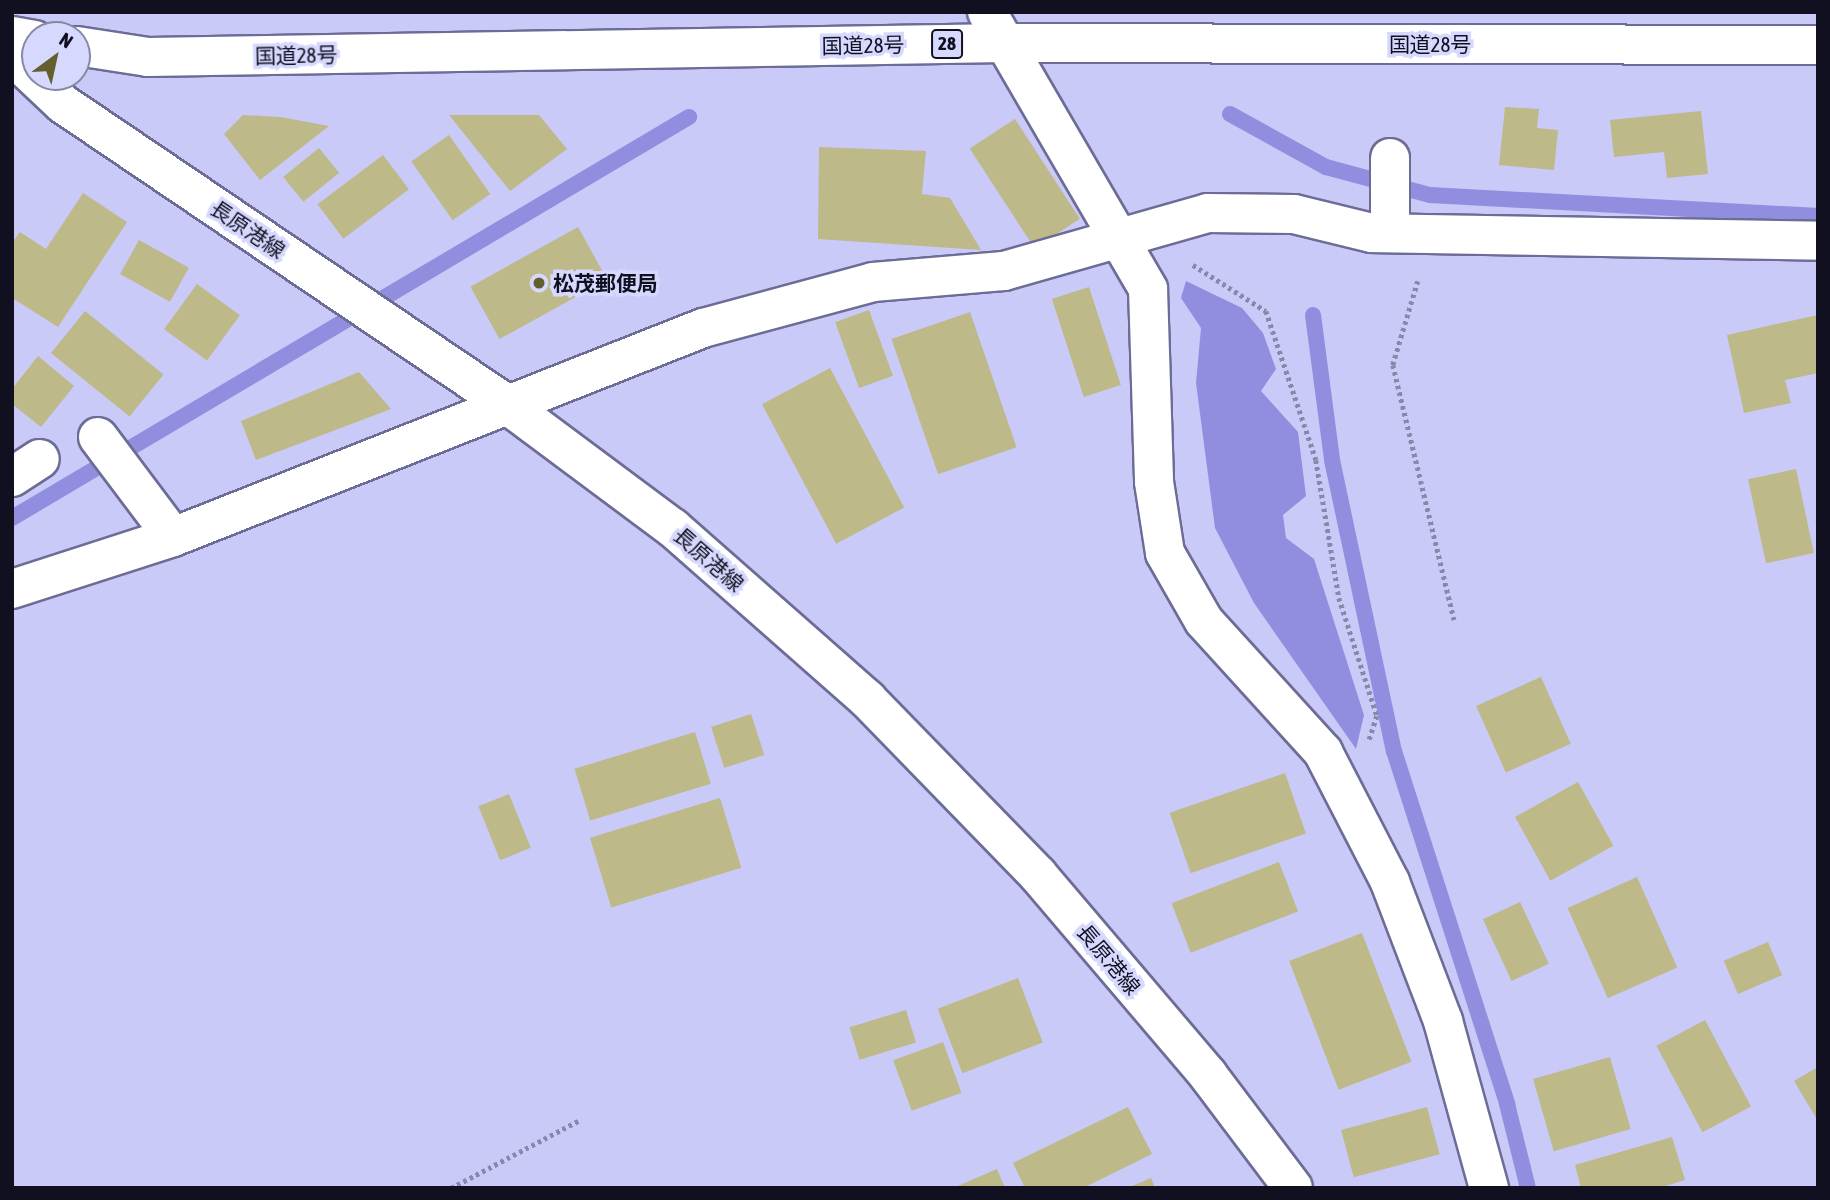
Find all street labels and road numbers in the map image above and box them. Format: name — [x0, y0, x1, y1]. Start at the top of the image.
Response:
road number: 28 — [930, 28, 964, 60]
street label: 国道28号 — [1389, 31, 1471, 57]
street label: 国道28号 — [821, 32, 905, 58]
street label: 国道28号 — [254, 42, 338, 68]
street label: 長原港線 — [206, 195, 290, 263]
street label: 長原港線 — [669, 522, 749, 596]
street label: 長原港線 — [1072, 919, 1146, 999]

